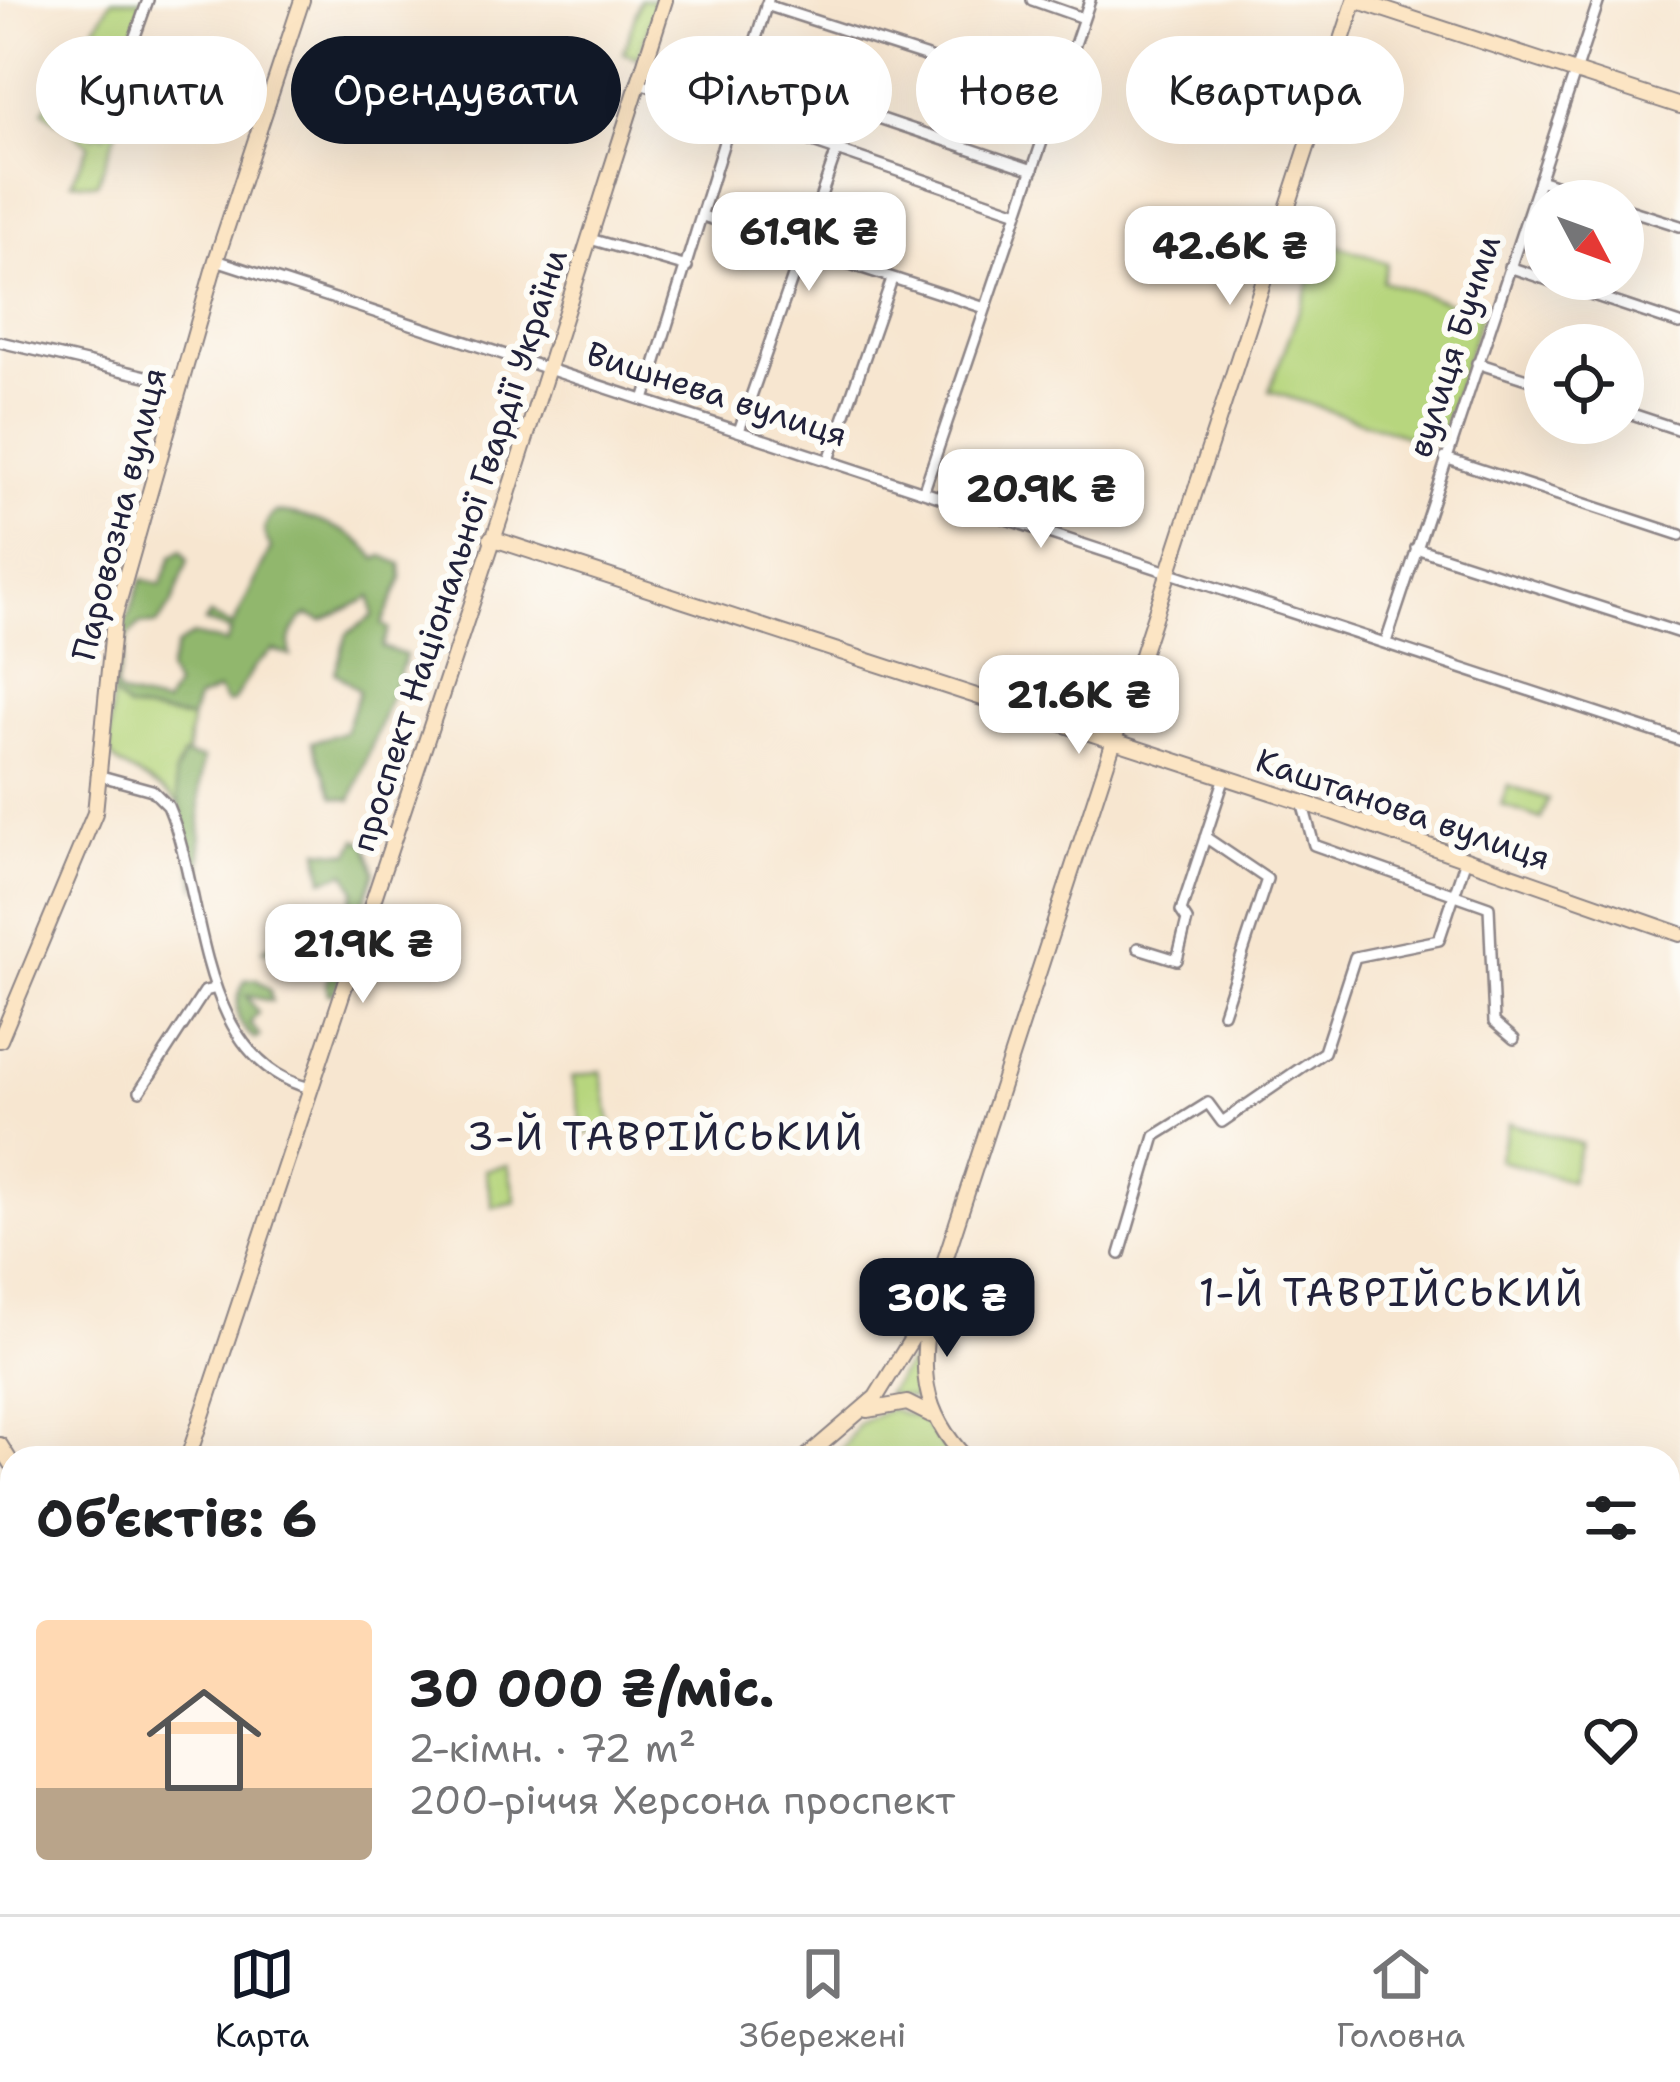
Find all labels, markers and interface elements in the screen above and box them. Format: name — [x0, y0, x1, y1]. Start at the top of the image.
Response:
chip: Купити — [36, 36, 267, 144]
chip: Орендувати — [291, 36, 621, 144]
chip: Фільтри — [645, 36, 892, 144]
chip: Нове — [916, 36, 1102, 144]
chip: Квартира — [1126, 36, 1404, 144]
north arrow — [1524, 180, 1644, 300]
map controls — [1524, 180, 1644, 444]
pin: 61.9K ₴ — [698, 192, 920, 294]
text: 61.9K ₴ — [739, 205, 879, 257]
pin: 42.6K ₴ — [1119, 206, 1341, 308]
text: 42.6K ₴ — [1152, 219, 1308, 271]
street label: вулиця Бучми — [1397, 229, 1511, 463]
street label: проспект Національної Гвардії України — [340, 243, 578, 857]
button: locate — [1524, 324, 1644, 444]
street label: Вишнева вулиця — [581, 331, 853, 457]
street label: Паровозна вулиця — [61, 363, 177, 665]
pin: 20.9K ₴ — [930, 449, 1152, 551]
text: 20.9K ₴ — [965, 462, 1117, 514]
pin: 21.6K ₴ — [968, 655, 1190, 757]
text: 21.6K ₴ — [1006, 668, 1152, 720]
street label: Каштанова вулиця — [1250, 738, 1556, 880]
pin: 21.9K ₴ — [252, 904, 474, 1006]
text: 21.9K ₴ — [292, 917, 434, 969]
district label: 3-Й ТАВРІЙСЬКИЙ — [467, 1110, 865, 1162]
pin: 30K ₴ — [863, 1258, 1031, 1360]
district label: 1-Й ТАВРІЙСЬКИЙ — [1199, 1266, 1585, 1318]
text: 30K ₴ — [886, 1271, 1008, 1323]
text: Об’єктів: 6 — [36, 1484, 317, 1552]
icon: filters — [1578, 1485, 1644, 1551]
text: 30 000 ₴/міс. — [408, 1654, 775, 1722]
icon: home — [132, 1668, 276, 1812]
icon: heart — [1578, 1707, 1644, 1773]
text: 2-кімн. · 72 m² — [408, 1722, 696, 1774]
text: 200-річчя Херсона проспект — [408, 1774, 955, 1826]
tab: Карта — [215, 1941, 309, 2058]
tab: Збережені — [739, 1941, 906, 2058]
tab: Головна — [1336, 1941, 1465, 2058]

